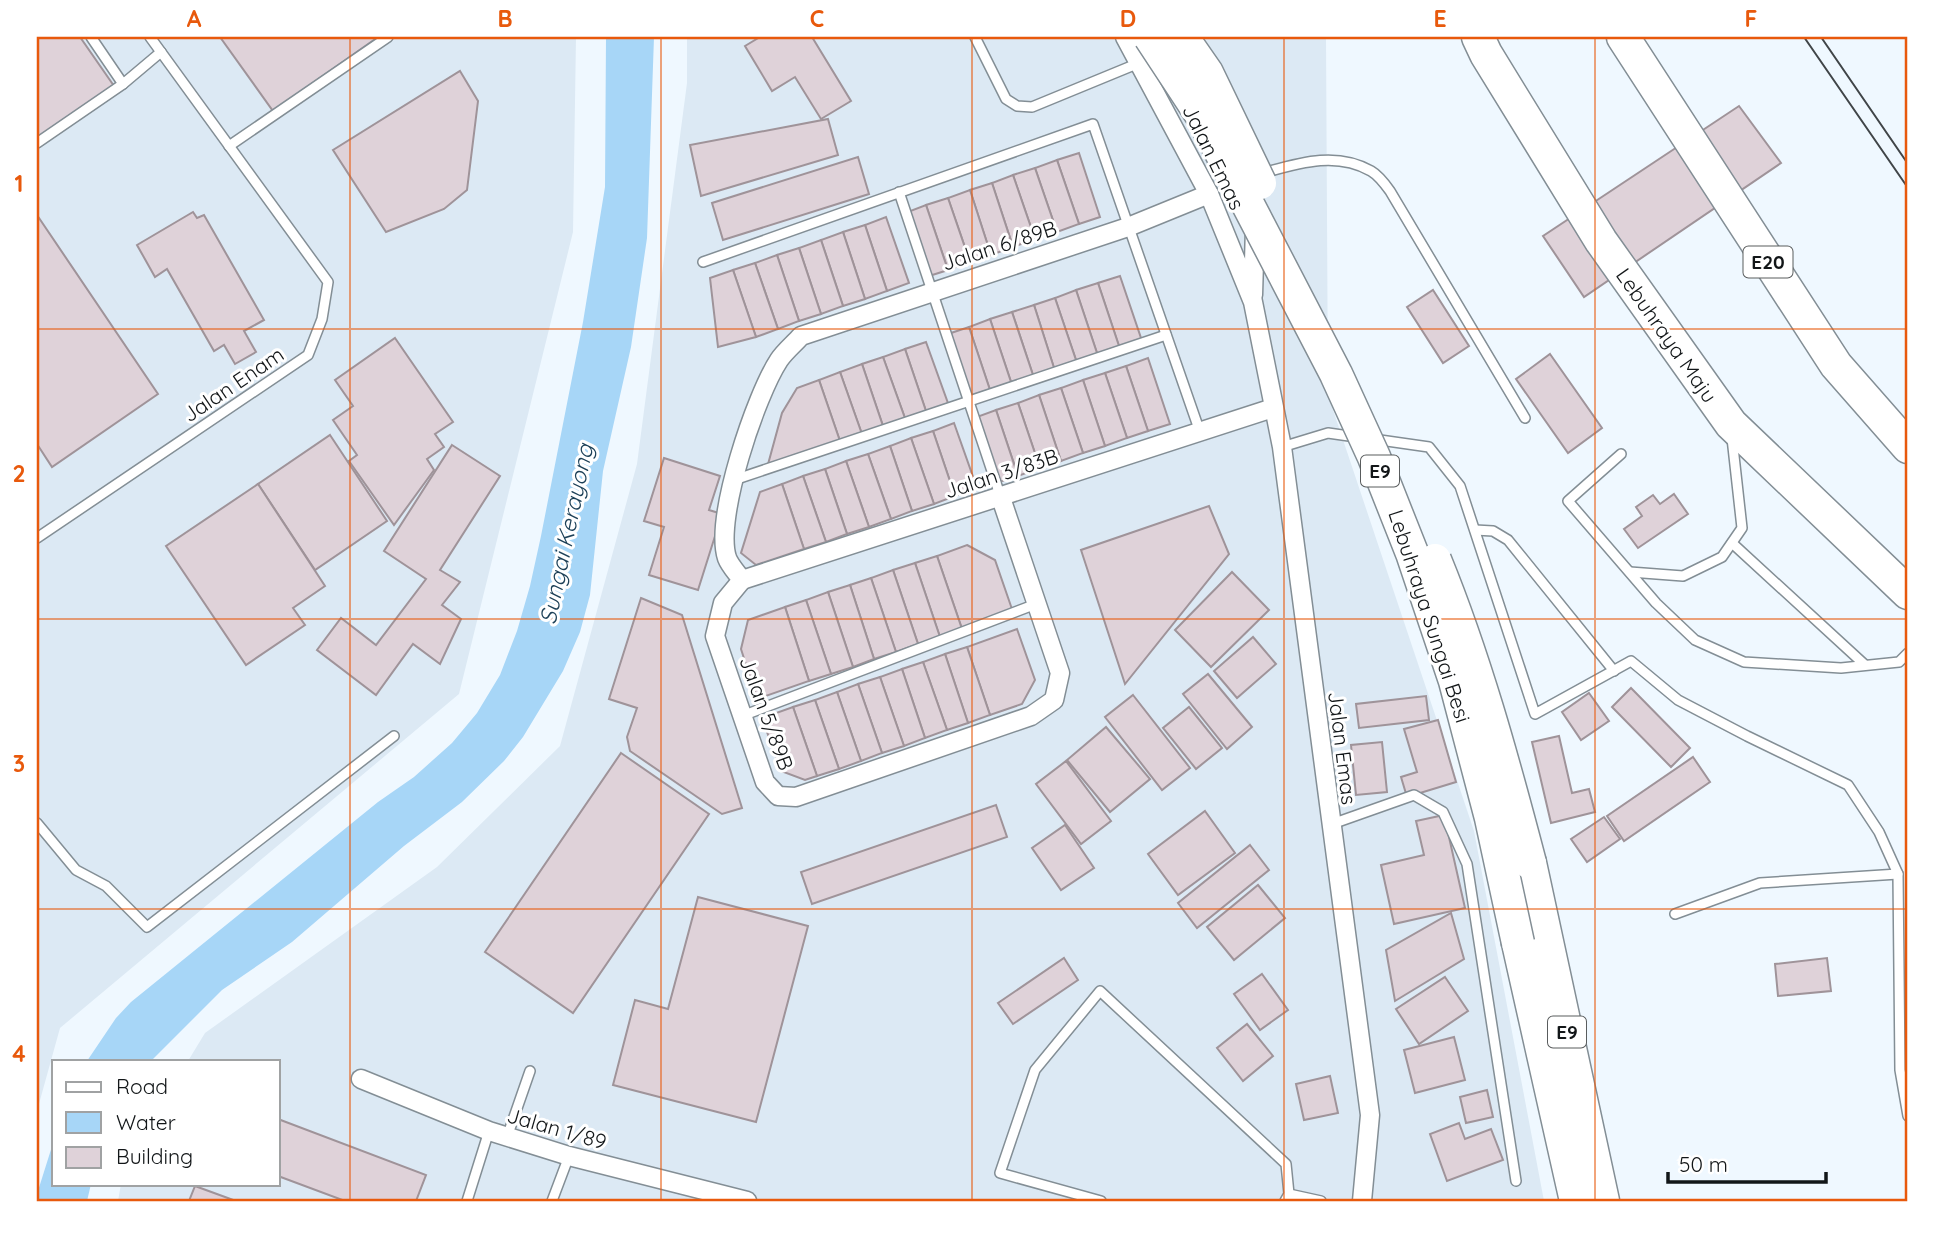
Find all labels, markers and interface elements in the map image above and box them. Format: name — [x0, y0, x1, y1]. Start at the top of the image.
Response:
text: A — [187, 4, 202, 33]
text: B — [497, 4, 513, 33]
text: C — [810, 4, 824, 33]
text: D — [1120, 4, 1136, 33]
text: E — [1433, 4, 1447, 33]
text: F — [1745, 4, 1757, 33]
street label: Jalan Emas — [1177, 100, 1251, 214]
text: 1 — [15, 169, 23, 198]
street label: Jalan 6/89B — [938, 214, 1060, 276]
road number: E20 — [1744, 246, 1792, 278]
street label: Lebuhraya Maju — [1611, 263, 1723, 407]
street label: Jalan Enam — [178, 341, 288, 427]
water label: Sungai Kerayong — [533, 440, 600, 627]
street label: Jalan 3/83B — [941, 442, 1061, 504]
road number: E9 — [1361, 456, 1399, 486]
text: 2 — [12, 459, 26, 488]
street label: Lebuhraya Sungai Besi — [1383, 506, 1477, 726]
street label: Jalan 5/89B — [734, 652, 800, 774]
street label: Jalan Emas — [1323, 690, 1363, 806]
text: 3 — [13, 749, 25, 778]
road number: E9 — [1548, 1016, 1586, 1048]
text: 4 — [12, 1039, 26, 1068]
legend — [52, 1060, 280, 1186]
text: Road — [116, 1073, 168, 1099]
street label: Jalan 1/89 — [504, 1101, 610, 1155]
text: Water — [116, 1109, 176, 1135]
scale bar — [1668, 1140, 1826, 1184]
text: Building — [116, 1143, 193, 1169]
text: 50 m — [1679, 1151, 1728, 1177]

